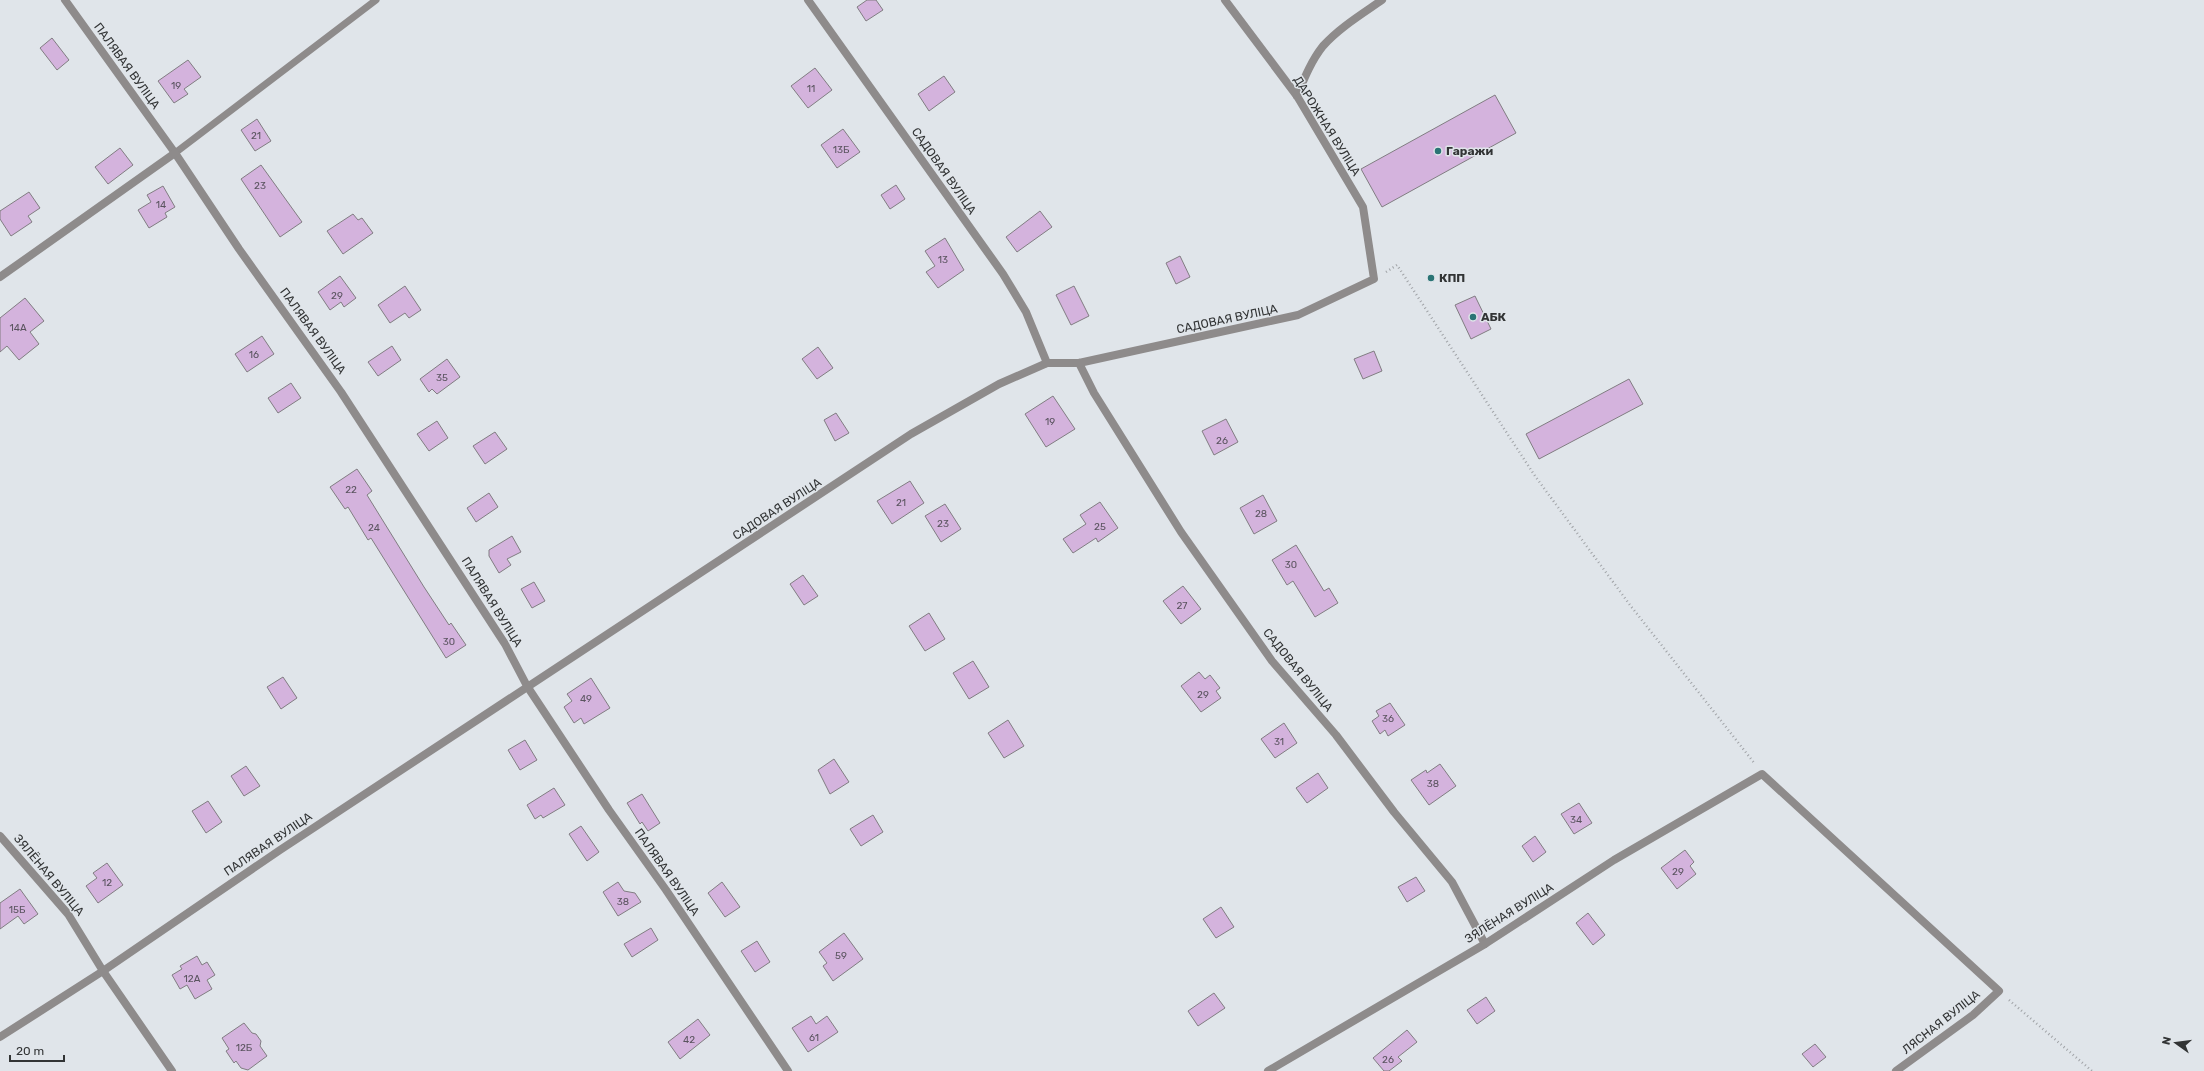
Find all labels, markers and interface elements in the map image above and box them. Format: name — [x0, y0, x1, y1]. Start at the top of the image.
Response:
street label: ПАЛЯВАЯ ВУЛІЦА — [91, 20, 163, 112]
street label: ДАРОЖНАЯ ВУЛІЦА — [1291, 74, 1363, 178]
house number: 19 — [171, 80, 181, 92]
house number: 11 — [807, 83, 815, 95]
street label: САДОВАЯ ВУЛІЦА — [909, 125, 979, 217]
house number: 21 — [251, 130, 261, 142]
house number: 13Б — [833, 144, 850, 156]
place label: Гаражи — [1446, 144, 1493, 158]
marker: Гаражи — [1433, 146, 1443, 156]
house number: 23 — [254, 180, 266, 192]
house number: 14 — [156, 199, 166, 211]
house number: 13 — [938, 254, 948, 266]
place label: КПП — [1439, 271, 1465, 285]
marker: КПП — [1426, 273, 1436, 283]
street label: ПАЛЯВАЯ ВУЛІЦА — [277, 285, 349, 377]
house number: 29 — [331, 290, 343, 302]
street label: САДОВАЯ ВУЛІЦА — [1175, 301, 1279, 337]
place label: АБК — [1481, 310, 1506, 324]
marker: АБК — [1468, 312, 1478, 322]
house number: 14А — [9, 322, 27, 334]
house number: 16 — [249, 349, 259, 361]
house number: 35 — [436, 372, 448, 384]
house number: 19 — [1045, 416, 1055, 428]
house number: 26 — [1216, 435, 1228, 447]
street label: САДОВАЯ ВУЛІЦА — [730, 475, 824, 543]
house number: 22 — [345, 484, 357, 496]
house number: 21 — [896, 497, 906, 509]
house number: 28 — [1255, 508, 1267, 520]
house number: 23 — [937, 518, 949, 530]
house number: 25 — [1094, 521, 1106, 533]
house number: 24 — [368, 522, 380, 534]
street label: ПАЛЯВАЯ ВУЛІЦА — [459, 555, 525, 649]
house number: 30 — [1285, 559, 1297, 571]
house number: 27 — [1177, 600, 1188, 612]
street label: САДОВАЯ ВУЛІЦА — [1260, 626, 1336, 714]
house number: 30 — [443, 636, 455, 648]
house number: 29 — [1197, 689, 1209, 701]
house number: 49 — [580, 693, 592, 705]
house number: 36 — [1382, 713, 1394, 725]
house number: 31 — [1274, 736, 1284, 748]
house number: 38 — [1427, 778, 1439, 790]
street label: ПАЛЯВАЯ ВУЛІЦА — [221, 809, 315, 879]
house number: 34 — [1570, 814, 1582, 826]
street label: ПАЛЯВАЯ ВУЛІЦА — [632, 826, 702, 918]
street label: ЗЯЛЁНАЯ ВУЛІЦА — [11, 831, 87, 919]
house number: 29 — [1672, 866, 1684, 878]
house number: 12 — [102, 877, 112, 889]
street label: ЗЯЛЁНАЯ ВУЛІЦА — [1462, 880, 1556, 946]
house number: 38 — [617, 896, 629, 908]
house number: 15Б — [9, 904, 26, 916]
house number: 59 — [835, 950, 847, 962]
house number: 12А — [184, 973, 201, 985]
street label: ЛЯСНАЯ ВУЛІЦА — [1899, 987, 1983, 1057]
north arrow — [2156, 1023, 2196, 1063]
house number: 61 — [809, 1032, 819, 1044]
house number: 42 — [683, 1034, 695, 1046]
text: N — [2160, 1035, 2174, 1046]
scale bar — [10, 1037, 64, 1063]
house number: 12Б — [236, 1042, 253, 1054]
text: 20 m — [16, 1044, 44, 1058]
house number: 26 — [1382, 1054, 1394, 1066]

